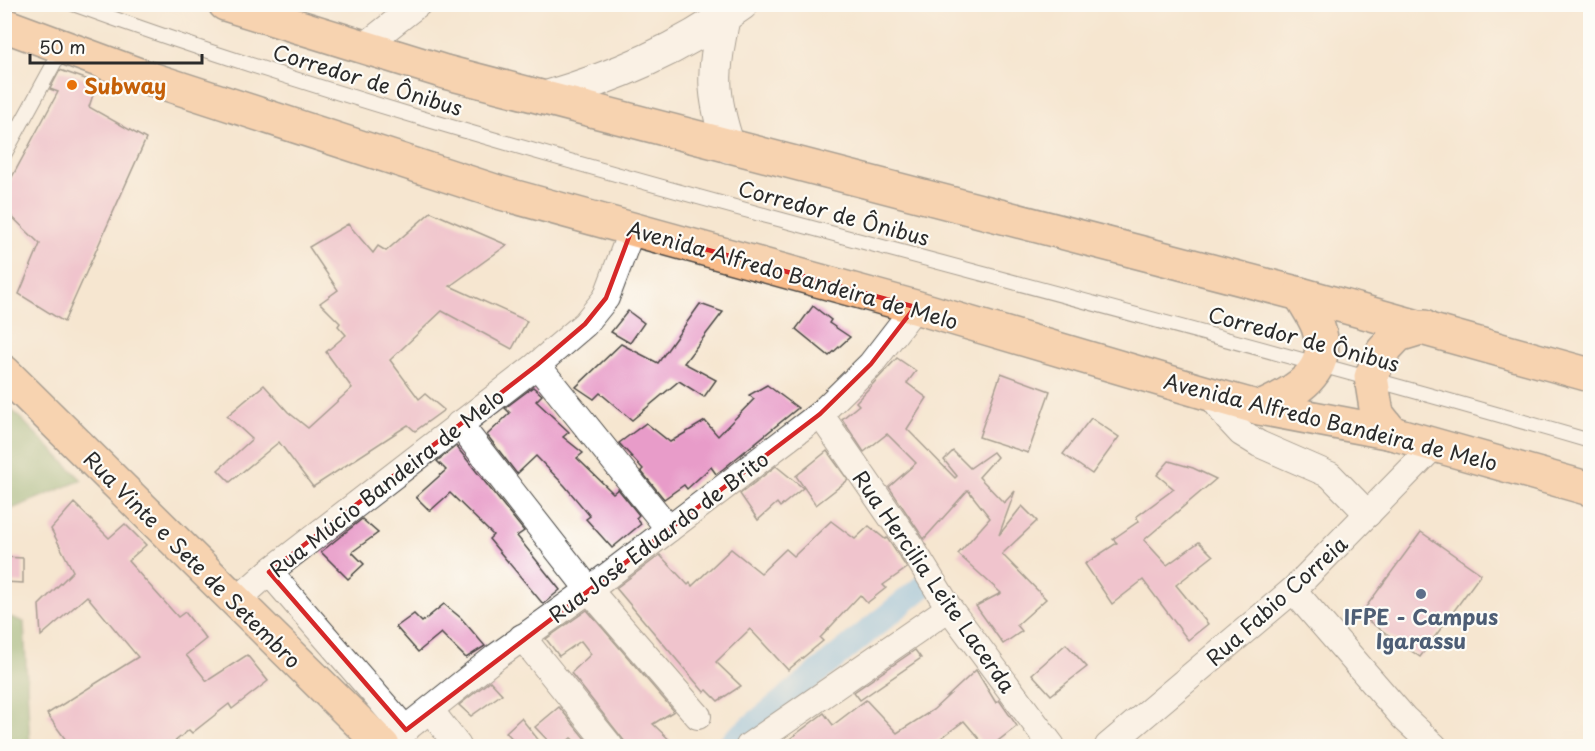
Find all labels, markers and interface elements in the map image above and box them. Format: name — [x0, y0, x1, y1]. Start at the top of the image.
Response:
scale bar — [30, 27, 202, 65]
text: 50 m — [39, 33, 86, 60]
street label: Corredor de Ônibus — [269, 35, 467, 123]
place label: Subway — [84, 69, 166, 101]
marker: Subway — [65, 78, 79, 92]
street label: Corredor de Ônibus — [735, 171, 933, 253]
street label: Avenida Alfredo Bandeira de Melo — [624, 211, 962, 337]
street label: Corredor de Ônibus — [1205, 297, 1403, 379]
street label: Avenida Alfredo Bandeira de Melo — [1161, 364, 1501, 478]
street label: Rua Múcio Bandeira de Melo — [262, 380, 510, 584]
street label: Rua José Eduardo de Brito — [541, 442, 775, 630]
street label: Rua Vinte e Sete de Setembro — [77, 443, 309, 675]
street label: Rua Hercilia Leite Lacerda — [846, 463, 1025, 699]
street label: Rua Fabio Correia — [1198, 527, 1354, 672]
marker: IFPE - Campus Igarassu — [1414, 587, 1428, 601]
place label: IFPE - Campus Igarassu — [1344, 600, 1498, 656]

